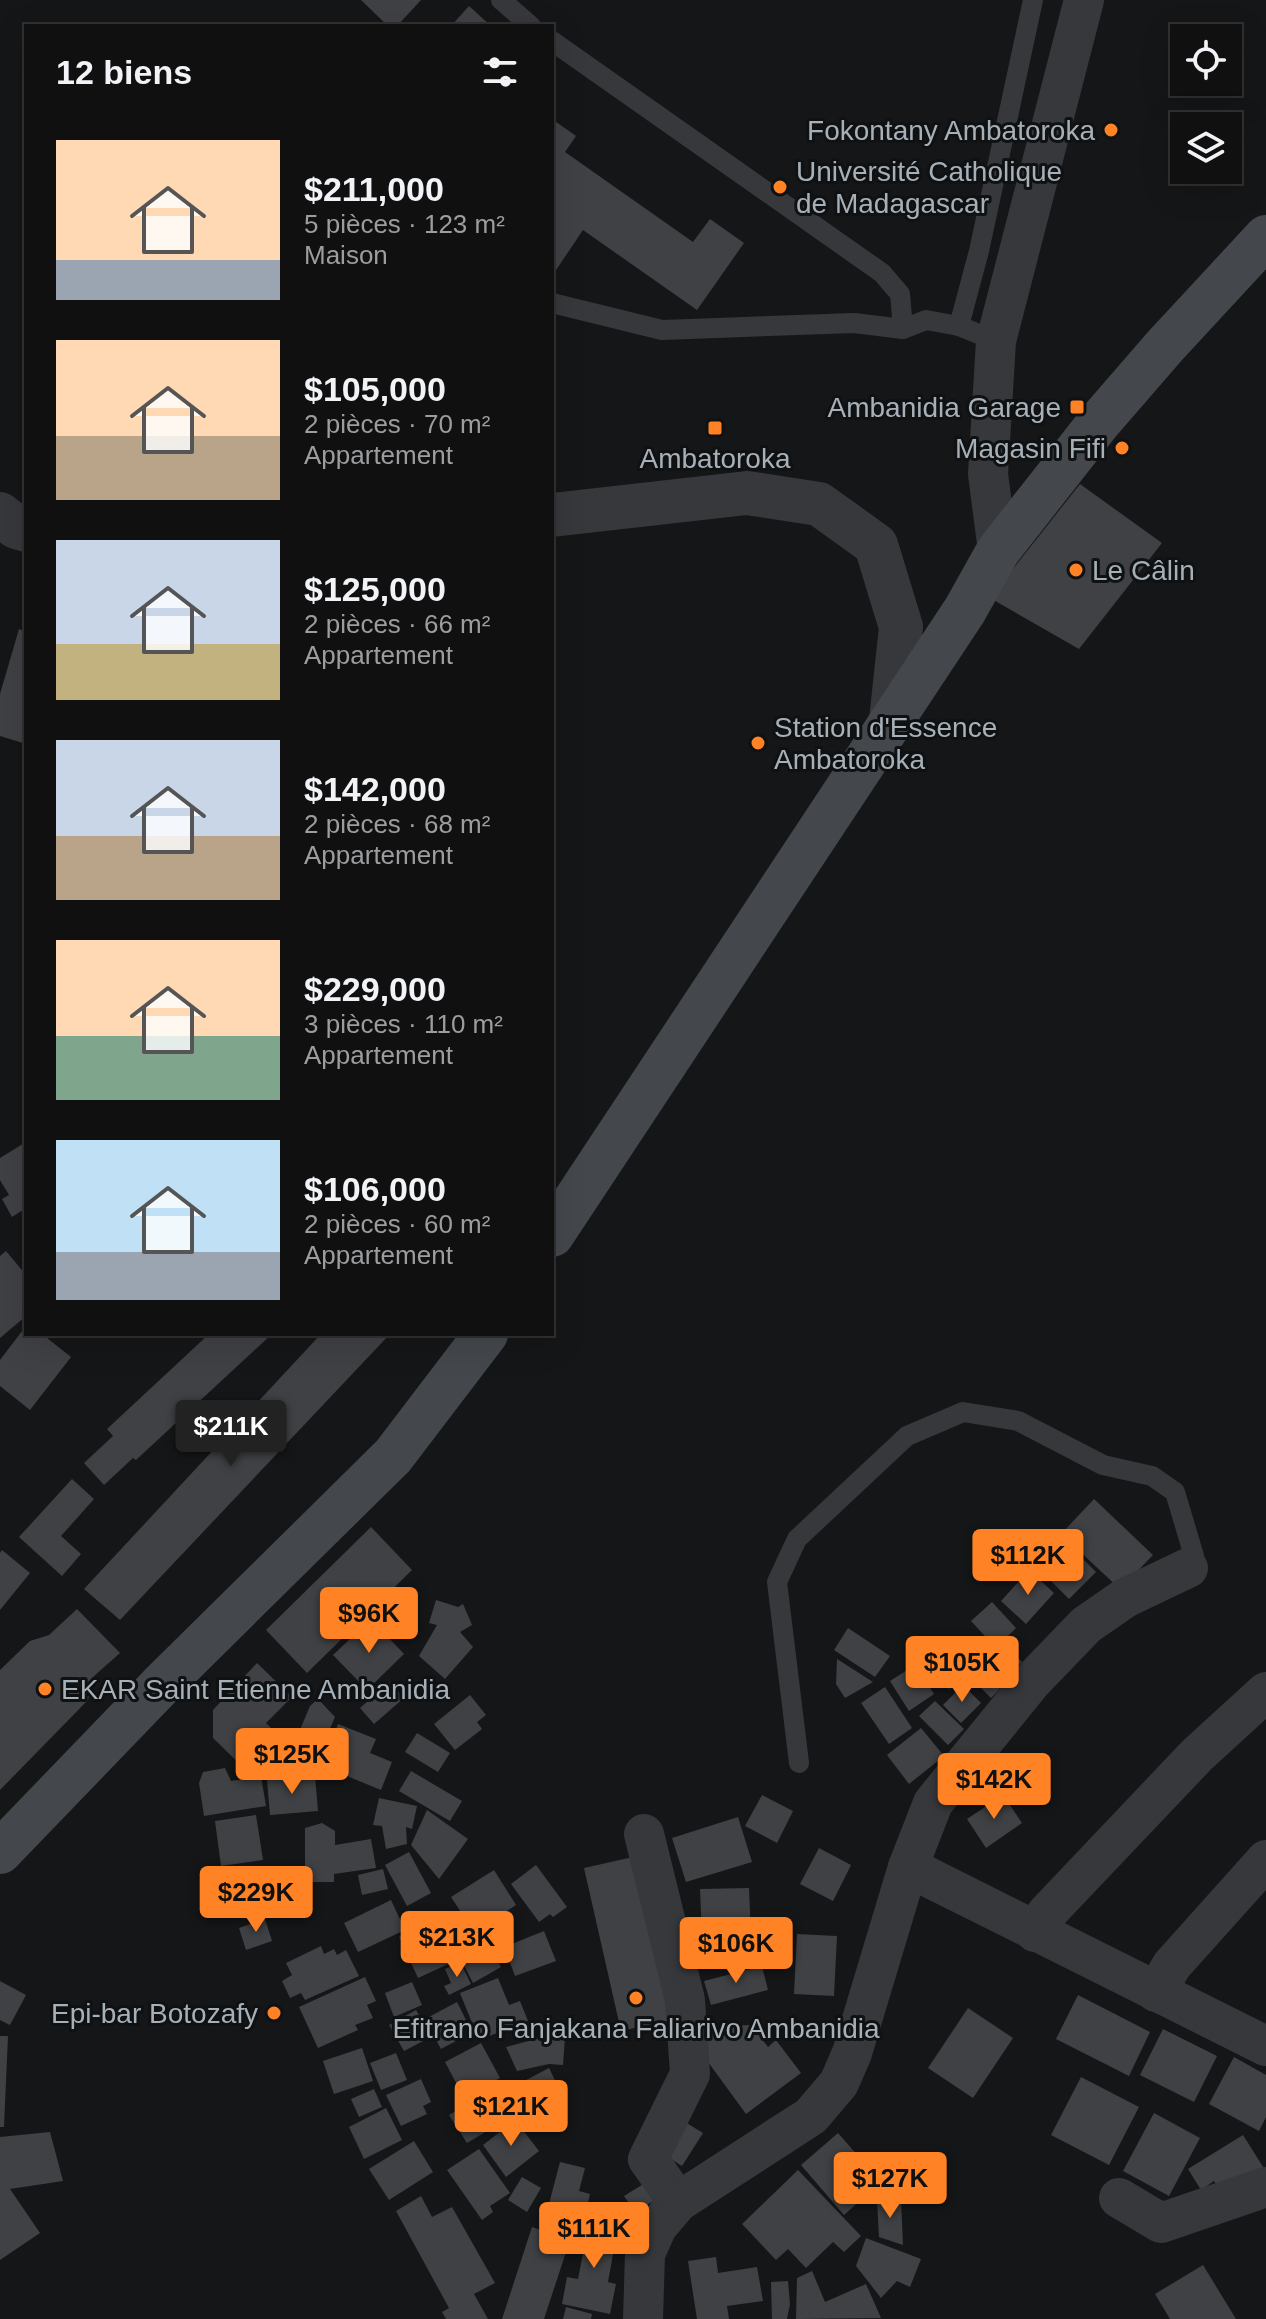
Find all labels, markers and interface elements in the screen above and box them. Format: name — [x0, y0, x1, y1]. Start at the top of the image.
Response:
map controls — [1170, 24, 1242, 184]
button: locate — [1170, 24, 1242, 96]
icon: filters — [478, 50, 522, 94]
text: 12 biens — [56, 53, 192, 91]
button: layers — [1170, 112, 1242, 184]
place label: Fokontany Ambatoroka — [807, 115, 1095, 146]
marker: Fokontany Ambatoroka — [1102, 121, 1120, 139]
place label: Université Catholique de Madagascar — [796, 156, 1062, 219]
text: $211,000 — [304, 170, 444, 208]
icon: home — [120, 172, 216, 268]
marker: Université Catholique de Madagascar — [771, 178, 789, 196]
text: 5 pièces · 123 m² — [304, 209, 505, 239]
text: Maison — [304, 240, 388, 270]
text: $105,000 — [304, 370, 446, 408]
icon: home — [120, 372, 216, 468]
place label: Ambanidia Garage — [828, 392, 1061, 423]
marker: Ambanidia Garage — [1068, 398, 1086, 416]
text: 2 pièces · 70 m² — [304, 409, 490, 439]
marker: Ambatoroka — [706, 419, 724, 437]
place label: Magasin Fifi — [955, 433, 1106, 464]
marker: Magasin Fifi — [1113, 439, 1131, 457]
text: Appartement — [304, 440, 453, 470]
place label: Ambatoroka — [640, 443, 791, 474]
place label: Le Câlin — [1092, 555, 1195, 586]
marker: Le Câlin — [1067, 561, 1085, 579]
text: $125,000 — [304, 570, 446, 608]
icon: home — [120, 572, 216, 668]
text: 2 pièces · 66 m² — [304, 609, 490, 639]
text: Appartement — [304, 640, 453, 670]
place label: Station d'Essence Ambatoroka — [774, 712, 997, 775]
marker: Station d'Essence Ambatoroka — [749, 734, 767, 752]
text: $142,000 — [304, 770, 446, 808]
icon: home — [120, 772, 216, 868]
text: 2 pièces · 68 m² — [304, 809, 490, 839]
text: Appartement — [304, 840, 453, 870]
text: $229,000 — [304, 970, 446, 1008]
icon: home — [120, 972, 216, 1068]
text: 3 pièces · 110 m² — [304, 1009, 503, 1039]
text: Appartement — [304, 1040, 453, 1070]
text: $106,000 — [304, 1170, 446, 1208]
icon: home — [120, 1172, 216, 1268]
text: 2 pièces · 60 m² — [304, 1209, 490, 1239]
text: Appartement — [304, 1240, 453, 1270]
pin: $211K — [175, 1400, 287, 1468]
text: $211K — [193, 1411, 269, 1441]
pin: $112K — [972, 1529, 1084, 1597]
text: $112K — [990, 1540, 1066, 1570]
pin: $96K — [322, 1587, 416, 1655]
text: $96K — [338, 1598, 400, 1628]
pin: $105K — [906, 1636, 1018, 1704]
text: $105K — [924, 1647, 1000, 1677]
place label: EKAR Saint Etienne Ambanidia — [61, 1674, 451, 1705]
marker: EKAR Saint Etienne Ambanidia — [36, 1680, 54, 1698]
pin: $125K — [236, 1728, 348, 1796]
text: $125K — [254, 1739, 330, 1769]
pin: $142K — [938, 1753, 1050, 1821]
text: $142K — [956, 1764, 1032, 1794]
pin: $229K — [200, 1866, 312, 1934]
text: $229K — [218, 1877, 294, 1907]
pin: $213K — [401, 1911, 513, 1979]
pin: $106K — [680, 1917, 792, 1985]
text: $213K — [419, 1922, 495, 1952]
text: $106K — [698, 1928, 774, 1958]
marker: Efitrano Fanjakana Faliarivo Ambanidia — [627, 1989, 645, 2007]
place label: Epi-bar Botozafy — [51, 1998, 258, 2029]
marker: Epi-bar Botozafy — [265, 2004, 283, 2022]
place label: Efitrano Fanjakana Faliarivo Ambanidia — [392, 2013, 880, 2044]
pin: $121K — [455, 2080, 567, 2148]
text: $121K — [473, 2091, 549, 2121]
pin: $127K — [834, 2152, 946, 2220]
text: $127K — [852, 2163, 928, 2193]
pin: $111K — [538, 2202, 650, 2270]
text: $111K — [557, 2213, 631, 2243]

